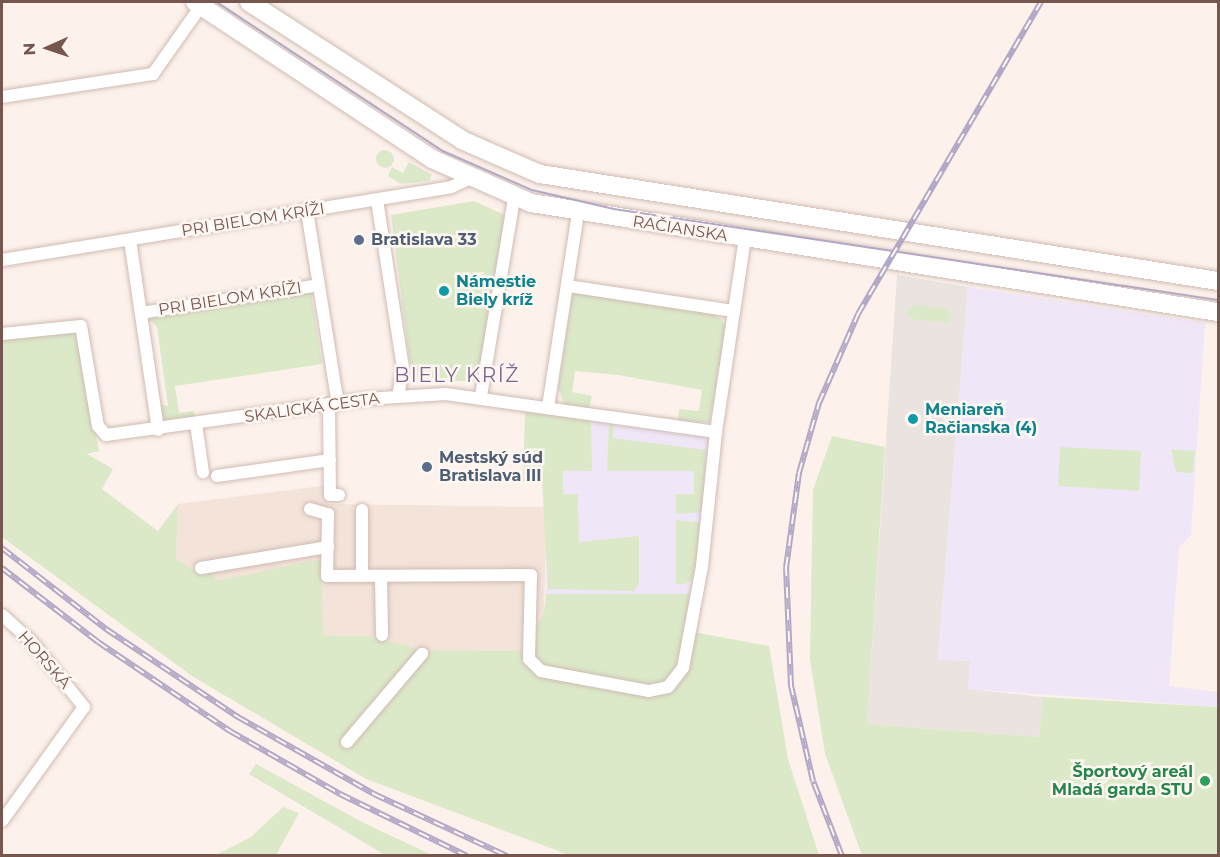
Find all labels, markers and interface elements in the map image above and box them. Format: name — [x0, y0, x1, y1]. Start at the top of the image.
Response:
north arrow — [18, 18, 78, 78]
text: N — [20, 42, 39, 56]
street label: PRI BIELOM KRÍŽI — [180, 199, 326, 241]
street label: RAČIANSKA — [631, 212, 729, 246]
place label: Bratislava 33 — [371, 230, 477, 250]
marker: Bratislava 33 — [352, 233, 366, 247]
place label: Námestie Biely kríž — [456, 272, 536, 310]
street label: PRI BIELOM KRÍŽI — [157, 278, 303, 320]
marker: Námestie Biely kríž — [437, 284, 451, 298]
district label: BIELY KRÍŽ — [394, 363, 520, 387]
street label: SKALICKÁ CESTA — [243, 389, 381, 427]
place label: Meniareň Račianska (4) — [925, 400, 1037, 438]
marker: Meniareň Račianska (4) — [906, 412, 920, 426]
place label: Mestský súd Bratislava III — [439, 448, 543, 486]
marker: Mestský súd Bratislava III — [420, 460, 434, 474]
street label: HORSKÁ — [14, 627, 74, 693]
place label: Športový areál Mladá garda STU — [1052, 762, 1193, 800]
marker: Športový areál Mladá garda STU — [1198, 774, 1212, 788]

